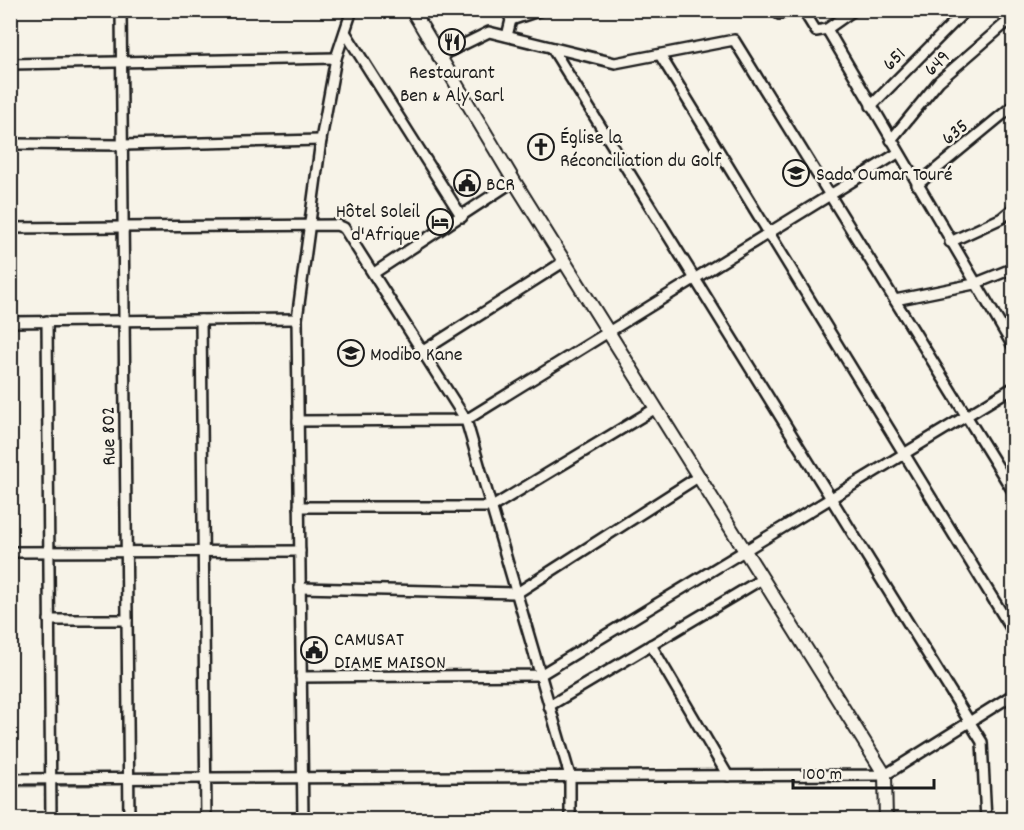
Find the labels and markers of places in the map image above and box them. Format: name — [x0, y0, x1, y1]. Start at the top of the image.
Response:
restaurant icon: Restaurant Ben & Aly Sarl — [437, 27, 467, 57]
place label: Restaurant Ben & Aly Sarl — [400, 60, 504, 111]
place label: Église la Réconciliation du Golf — [560, 125, 722, 176]
church icon: Église la Réconciliation du Golf — [526, 132, 556, 162]
school or university icon: Sada Oumar Touré — [781, 158, 811, 188]
place label: Sada Oumar Touré — [816, 162, 953, 190]
public building icon: BCR — [452, 168, 482, 198]
place label: BCR — [486, 172, 515, 200]
place label: Hôtel Soleil d'Afrique — [336, 199, 420, 250]
hotel icon: Hôtel Soleil d'Afrique — [425, 207, 455, 237]
school or university icon: Modibo Kane — [336, 338, 366, 368]
place label: Modibo Kane — [370, 342, 463, 370]
place label: CAMUSAT DIAME MAISON — [334, 627, 446, 678]
public building icon: CAMUSAT DIAME MAISON — [299, 635, 329, 665]

